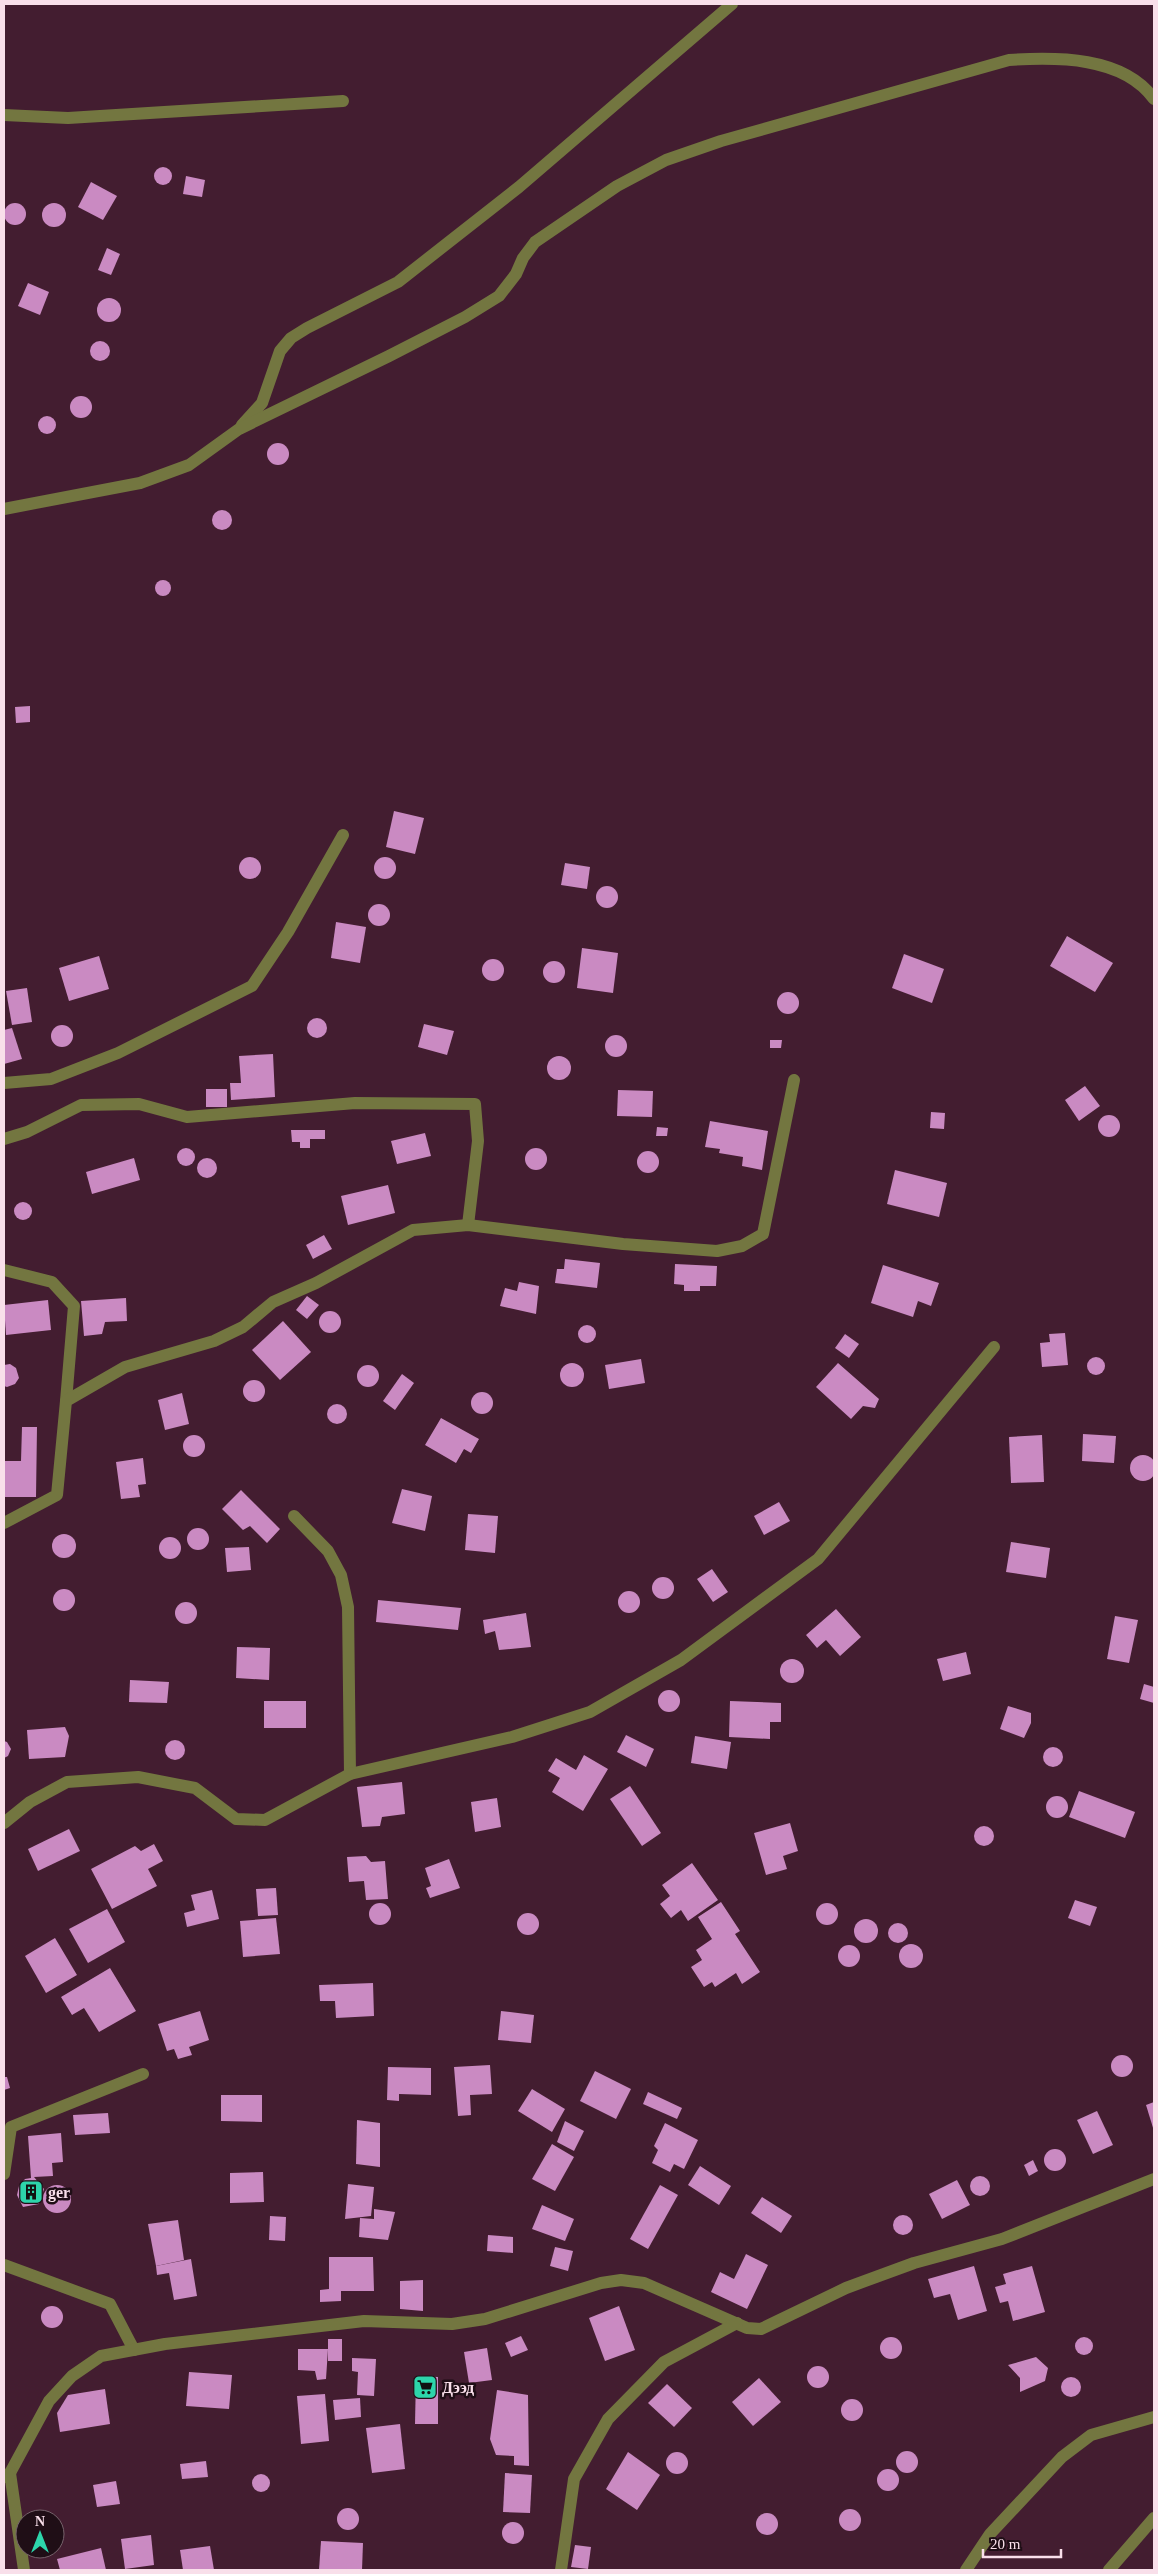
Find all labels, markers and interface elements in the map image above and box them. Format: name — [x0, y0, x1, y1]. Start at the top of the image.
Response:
building icon: ger — [18, 2179, 44, 2205]
place label: ger — [48, 2184, 70, 2202]
supermarket icon: Дээд — [412, 2374, 438, 2400]
place label: Дээд — [442, 2379, 474, 2397]
north arrow — [15, 2509, 65, 2559]
text: N — [35, 2514, 45, 2529]
scale bar — [983, 2526, 1060, 2558]
text: 20 m — [990, 2536, 1021, 2552]

